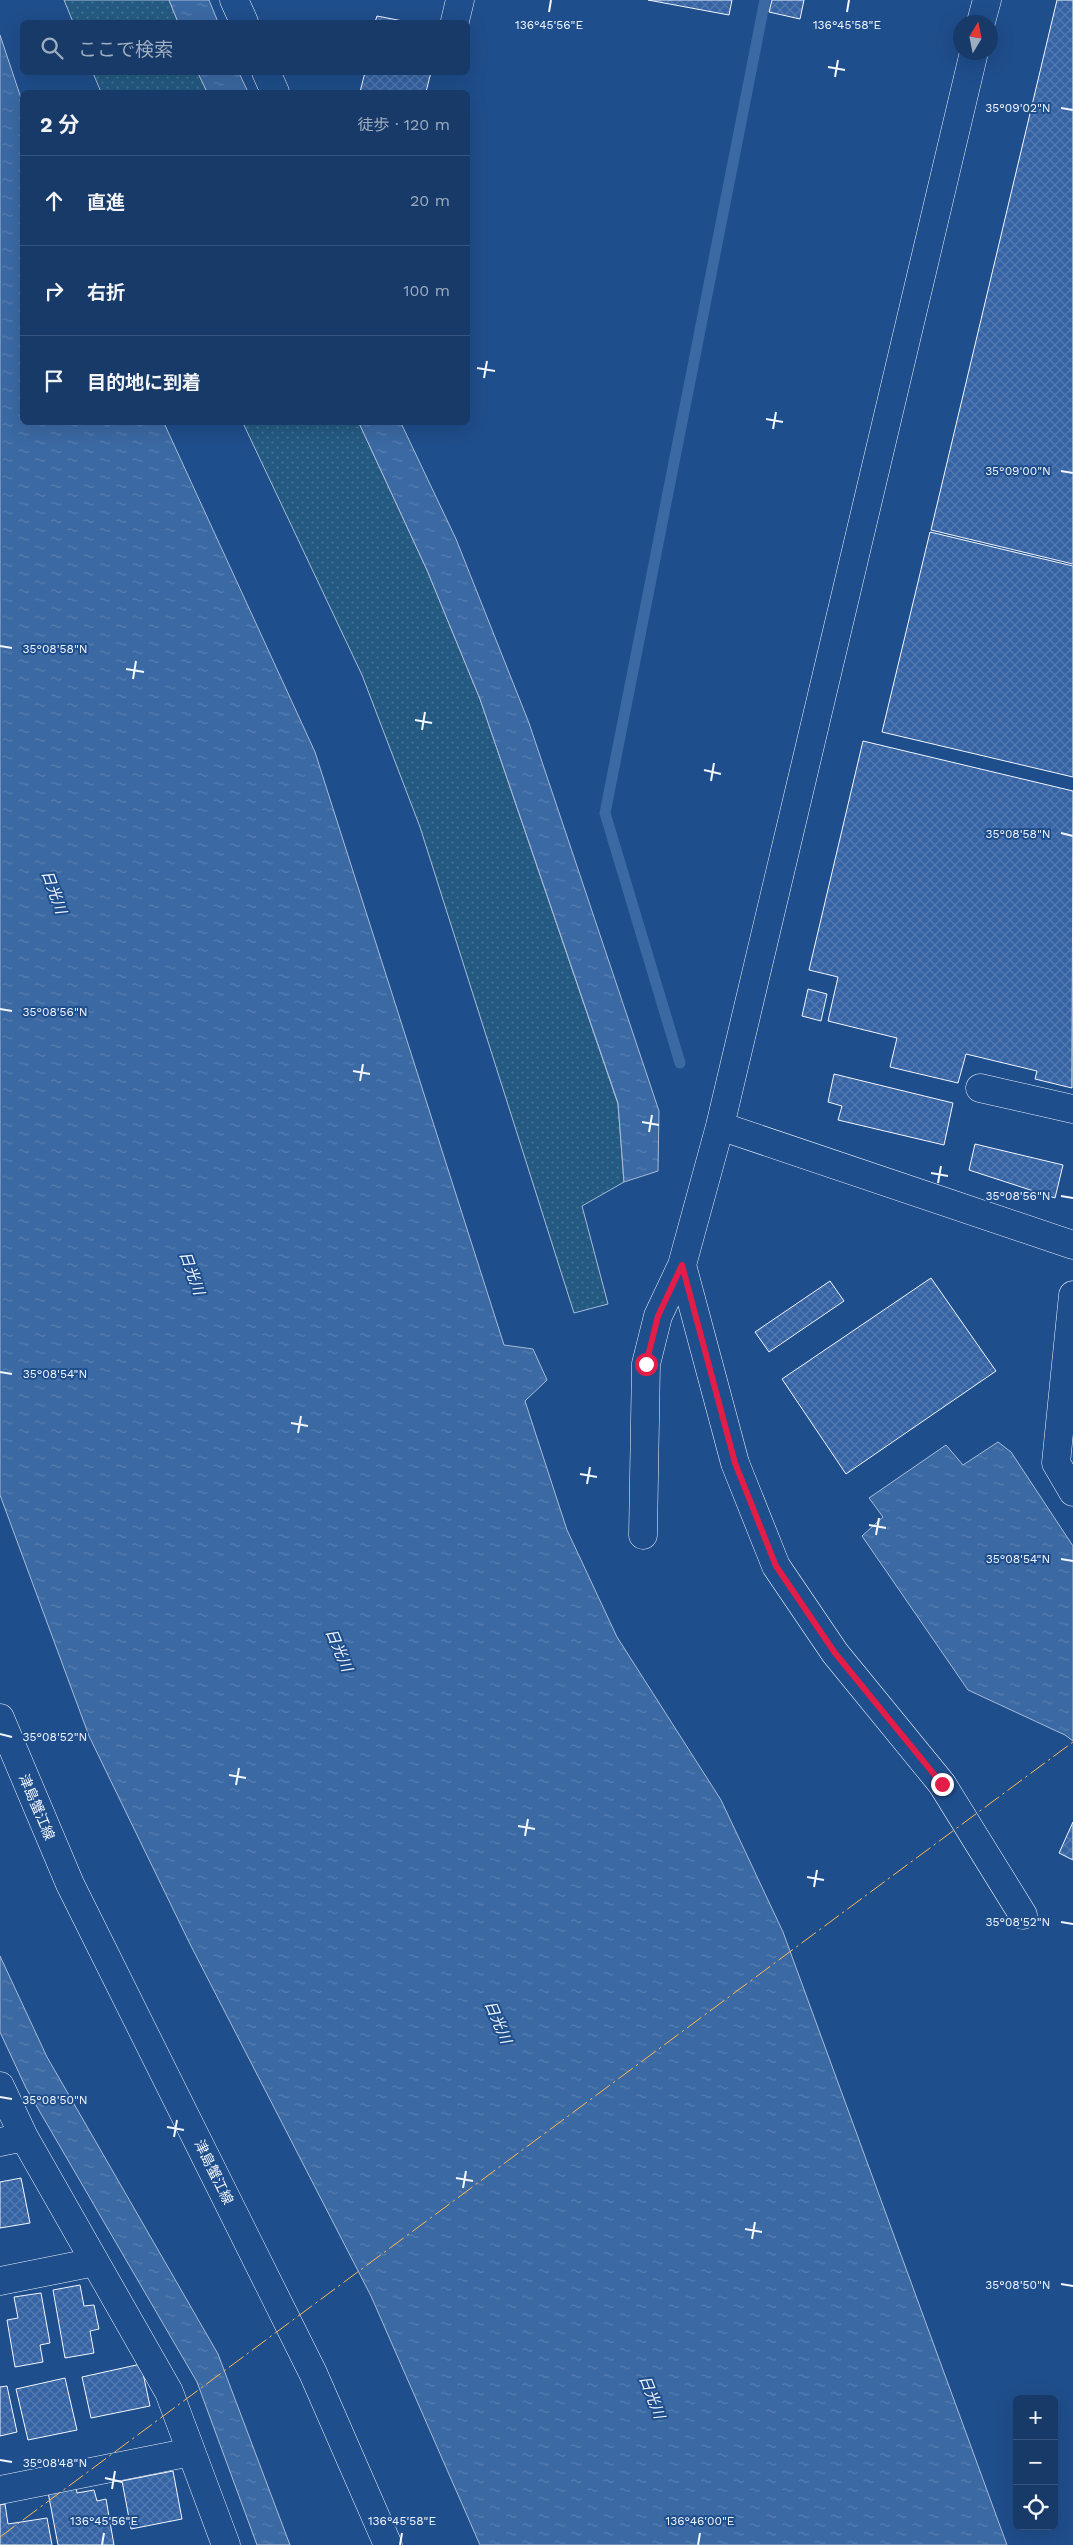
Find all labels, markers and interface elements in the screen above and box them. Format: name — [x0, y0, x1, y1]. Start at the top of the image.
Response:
north arrow — [953, 15, 998, 60]
text: 136°45'56"E — [515, 18, 583, 32]
text: 136°45'58"E — [813, 18, 881, 32]
search box — [20, 20, 470, 75]
icon: search — [38, 34, 66, 62]
text: ここで検索 — [78, 38, 173, 61]
text: 35°09'02"N — [985, 101, 1051, 115]
text: 2 分 — [40, 112, 80, 137]
text: 徒歩 · 120 m — [358, 115, 450, 134]
icon: ahead — [40, 187, 68, 215]
text: 直進 — [87, 191, 125, 214]
text: 20 m — [410, 191, 450, 210]
icon: right — [40, 277, 68, 305]
text: 右折 — [87, 281, 125, 304]
text: 100 m — [403, 281, 450, 300]
icon: arrive — [40, 367, 68, 395]
text: 目的地に到着 — [87, 371, 201, 394]
text: 35°09'00"N — [985, 464, 1051, 478]
text: 35°08'58"N — [22, 642, 88, 656]
text: 35°08'58"N — [985, 827, 1051, 841]
water label: 日光川 — [38, 868, 71, 918]
text: 35°08'56"N — [22, 1005, 88, 1019]
text: 35°08'56"N — [985, 1189, 1051, 1203]
water label: 日光川 — [176, 1249, 209, 1299]
route start — [635, 1353, 658, 1376]
text: 35°08'54"N — [23, 1367, 87, 1381]
text: 35°08'54"N — [986, 1552, 1050, 1566]
water label: 日光川 — [322, 1626, 357, 1676]
text: 35°08'52"N — [23, 1730, 87, 1744]
street label: 津島蟹江線 — [16, 1772, 58, 1842]
route end — [931, 1773, 954, 1796]
text: 35°08'52"N — [986, 1915, 1050, 1929]
water label: 日光川 — [481, 1998, 516, 2048]
text: 35°08'50"N — [22, 2093, 88, 2107]
street label: 津島蟹江線 — [191, 2137, 237, 2207]
text: 35°08'50"N — [985, 2278, 1051, 2292]
water label: 日光川 — [636, 2373, 669, 2423]
map controls — [1013, 2395, 1058, 2530]
button: + — [1013, 2395, 1058, 2440]
button: − — [1013, 2440, 1058, 2485]
text: 35°08'48"N — [23, 2456, 87, 2470]
button: locate — [1013, 2485, 1058, 2530]
text: 136°45'56"E — [70, 2514, 138, 2528]
text: 136°45'58"E — [368, 2514, 436, 2528]
text: 136°46'00"E — [665, 2514, 735, 2528]

